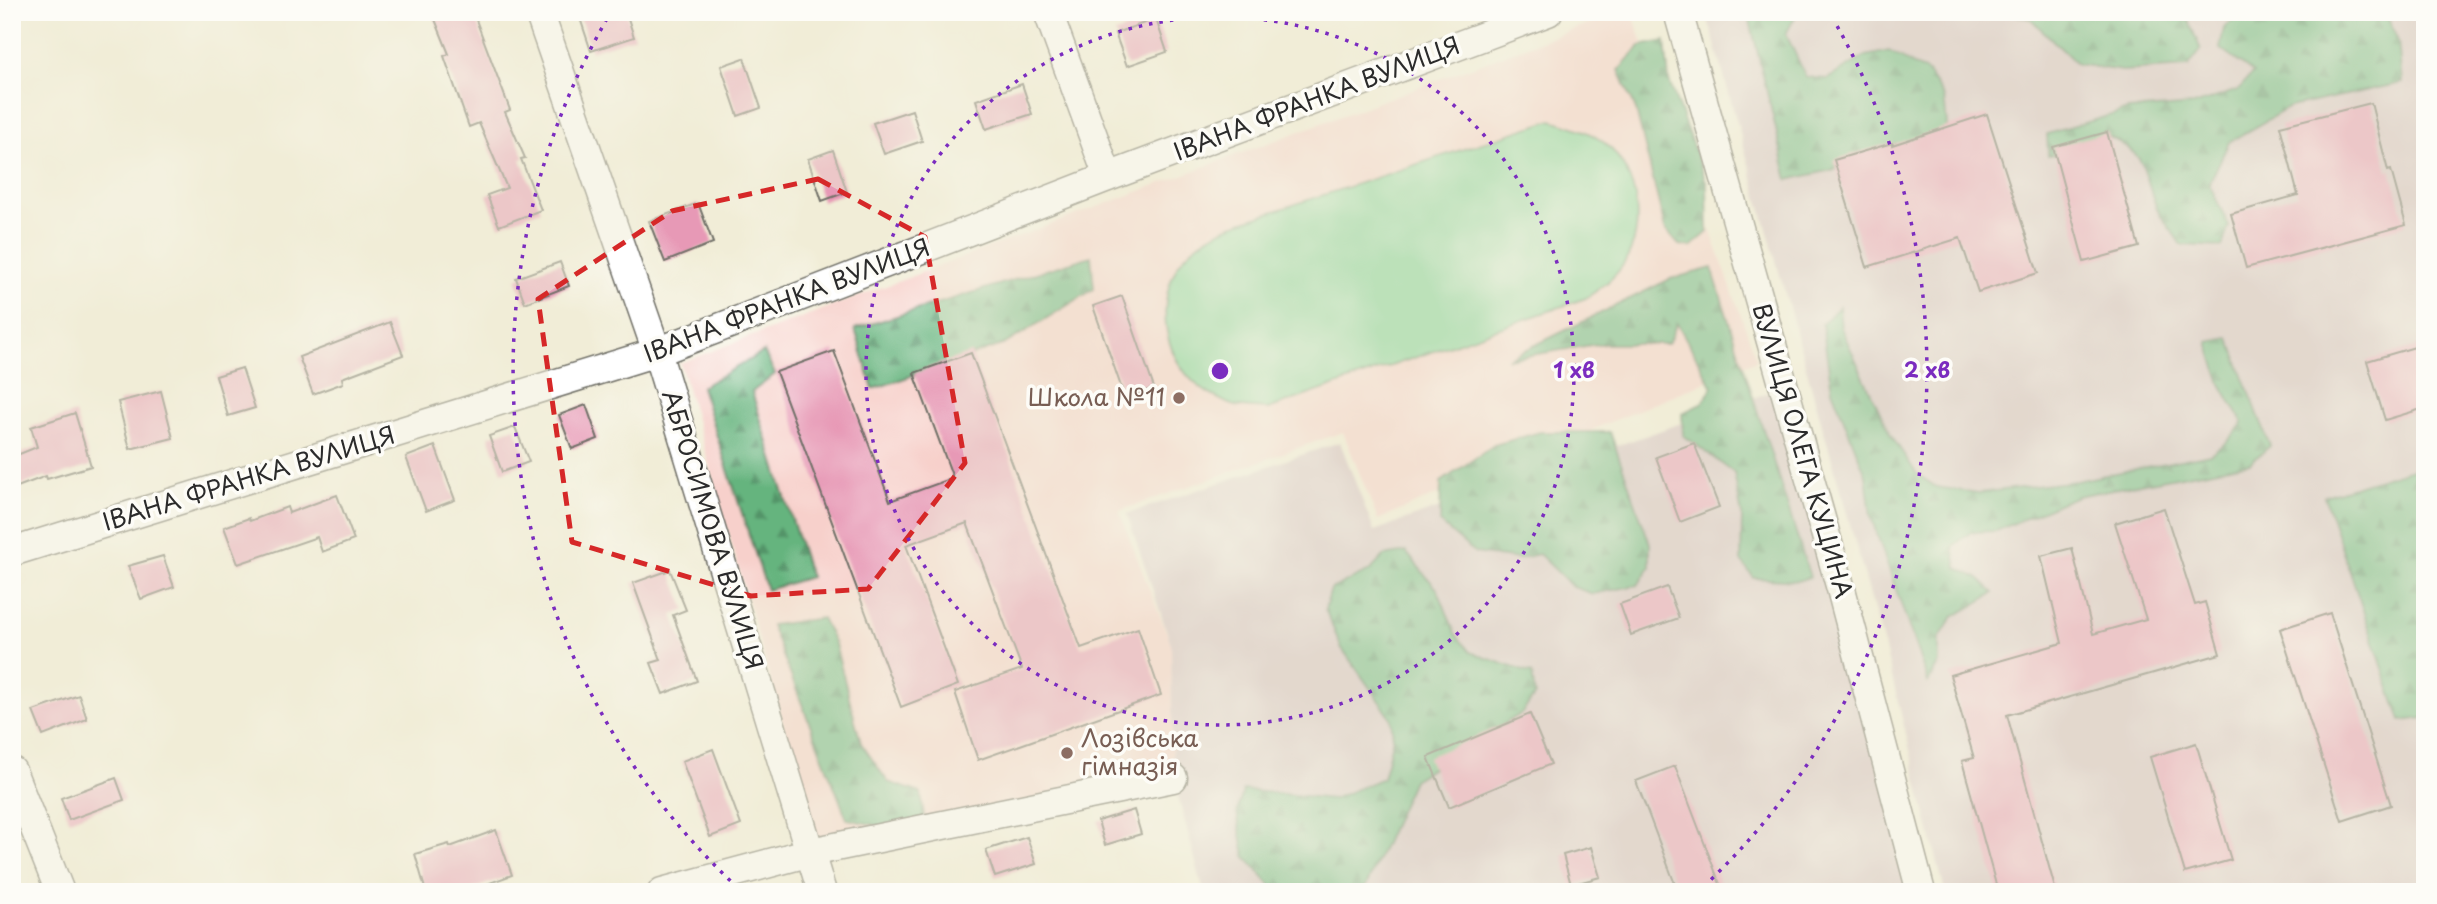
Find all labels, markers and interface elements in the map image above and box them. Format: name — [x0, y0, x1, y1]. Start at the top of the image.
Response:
street label: ІВАНА ФРАНКА ВУЛИЦЯ — [1168, 26, 1465, 168]
street label: ІВАНА ФРАНКА ВУЛИЦЯ — [638, 228, 935, 370]
street label: ВУЛИЦЯ ОЛЕГА КУЦИНА — [1745, 299, 1863, 602]
text: 1 хв — [1553, 353, 1595, 385]
text: 2 хв — [1904, 353, 1950, 385]
centre of rings — [1208, 359, 1232, 383]
place label: Школа №11 — [1028, 378, 1165, 414]
street label: АБРОСИМОВА ВУЛИЦЯ — [654, 385, 774, 674]
marker: Школа №11 — [1171, 390, 1187, 406]
street label: ІВАНА ФРАНКА ВУЛИЦЯ — [98, 415, 399, 539]
place label: Лозівська гімназія — [1081, 719, 1198, 783]
marker: Лозівська гімназія — [1059, 745, 1075, 761]

